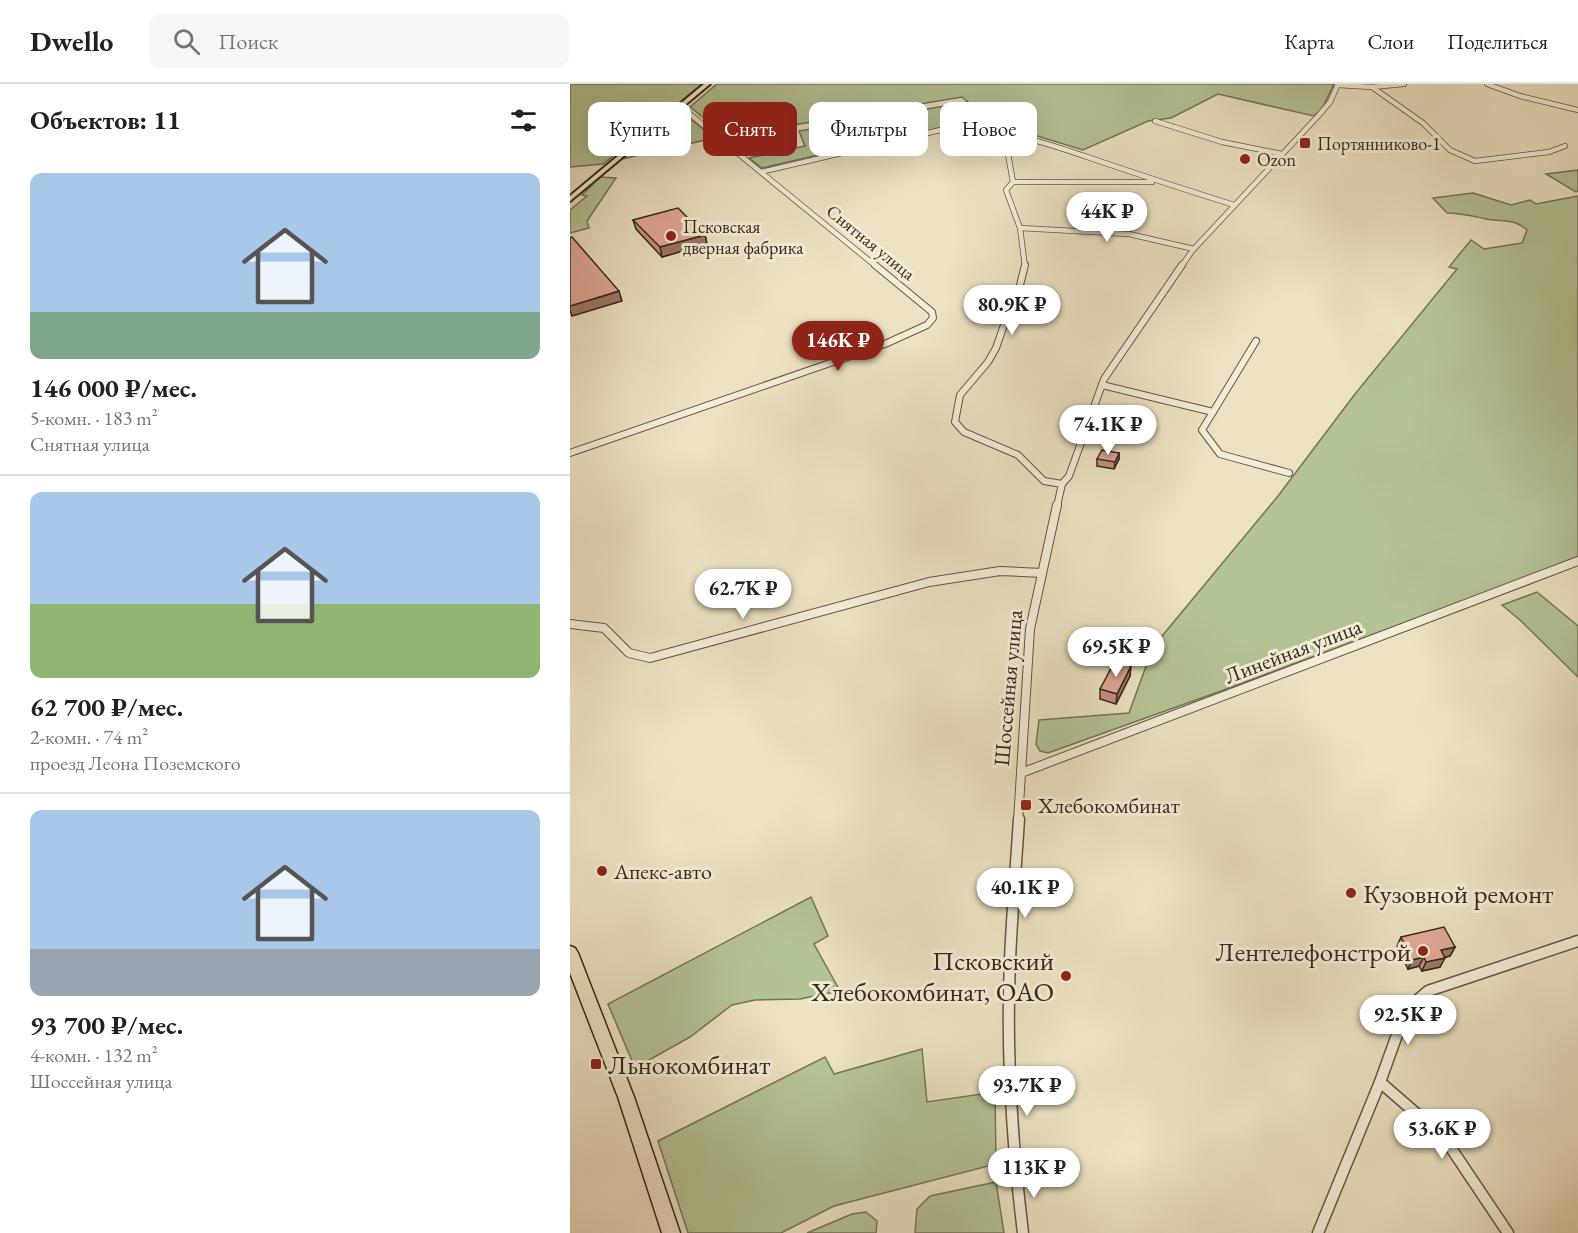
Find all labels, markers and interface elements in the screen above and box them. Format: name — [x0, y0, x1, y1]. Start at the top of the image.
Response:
search box — [149, 14, 569, 68]
text: Dwello — [30, 23, 113, 59]
icon: search — [170, 25, 203, 58]
text: Поиск — [218, 27, 278, 56]
text: Карта — [1284, 28, 1334, 55]
text: Слои — [1367, 28, 1414, 55]
text: Поделиться — [1447, 28, 1548, 55]
chip: Купить — [588, 102, 691, 156]
chip: Снять — [703, 102, 797, 156]
chip: Фильтры — [809, 102, 928, 156]
chip: Новое — [940, 102, 1037, 156]
text: Объектов: 11 — [30, 103, 181, 137]
icon: filters — [507, 104, 540, 137]
place label: Портянниково-1 — [1317, 132, 1441, 155]
marker: Портянниково-1 — [1298, 136, 1312, 150]
place label: Ozon — [1257, 148, 1296, 171]
marker: Ozon — [1238, 152, 1252, 166]
pin: 44K ₽ — [1065, 192, 1149, 243]
text: 44K ₽ — [1080, 198, 1134, 224]
street label: Снятная улица — [822, 199, 921, 285]
icon: home — [231, 212, 339, 320]
place label: Псковская дверная фабрика — [683, 215, 804, 259]
marker: Псковская дверная фабрика — [664, 229, 678, 243]
pin: 80.9K ₽ — [957, 285, 1067, 336]
text: 80.9K ₽ — [978, 291, 1046, 317]
pin: 146K ₽ — [789, 321, 887, 372]
text: 146K ₽ — [806, 327, 870, 353]
text: 146 000 ₽/мес. — [30, 371, 197, 405]
text: 5-комн. · 183 m² — [30, 405, 158, 431]
pin: 74.1K ₽ — [1053, 405, 1163, 456]
text: 74.1K ₽ — [1074, 411, 1142, 437]
text: Снятная улица — [30, 431, 150, 457]
icon: home — [231, 531, 339, 639]
pin: 62.7K ₽ — [688, 569, 798, 620]
text: 62.7K ₽ — [709, 575, 777, 601]
street label: Шоссейная улица — [987, 608, 1029, 767]
street label: Линейная улица — [1220, 611, 1366, 690]
pin: 69.5K ₽ — [1061, 627, 1171, 678]
text: 69.5K ₽ — [1082, 633, 1150, 659]
text: 62 700 ₽/мес. — [30, 690, 183, 724]
text: 2-комн. · 74 m² — [30, 724, 148, 750]
text: проезд Леона Поземского — [30, 750, 241, 776]
place label: Хлебокомбинат — [1037, 791, 1180, 820]
marker: Хлебокомбинат — [1019, 798, 1033, 812]
icon: home — [231, 849, 339, 957]
place label: Апекс-авто — [613, 857, 712, 886]
marker: Апекс-авто — [595, 864, 609, 878]
pin: 40.1K ₽ — [970, 868, 1080, 919]
text: 40.1K ₽ — [991, 874, 1059, 900]
place label: Кузовной ремонт — [1363, 876, 1553, 911]
marker: Кузовной ремонт — [1344, 886, 1358, 900]
place label: Лентелефонстрой — [1215, 934, 1411, 969]
place label: Псковский Хлебокомбинат, ОАО — [810, 943, 1054, 1009]
marker: Лентелефонстрой — [1416, 944, 1430, 958]
marker: Псковский Хлебокомбинат, ОАО — [1059, 969, 1073, 983]
pin: 92.5K ₽ — [1353, 995, 1463, 1046]
text: 92.5K ₽ — [1374, 1001, 1442, 1027]
text: 93 700 ₽/мес. — [30, 1008, 183, 1042]
text: 4-комн. · 132 m² — [30, 1042, 158, 1068]
place label: Льнокомбинат — [608, 1047, 770, 1082]
marker: Льнокомбинат — [589, 1057, 603, 1071]
pin: 93.7K ₽ — [972, 1066, 1082, 1117]
text: Шоссейная улица — [30, 1068, 172, 1094]
text: 93.7K ₽ — [993, 1072, 1061, 1098]
pin: 53.6K ₽ — [1387, 1109, 1497, 1160]
text: 53.6K ₽ — [1408, 1115, 1476, 1141]
pin: 113K ₽ — [985, 1148, 1083, 1199]
text: 113K ₽ — [1002, 1154, 1066, 1180]

